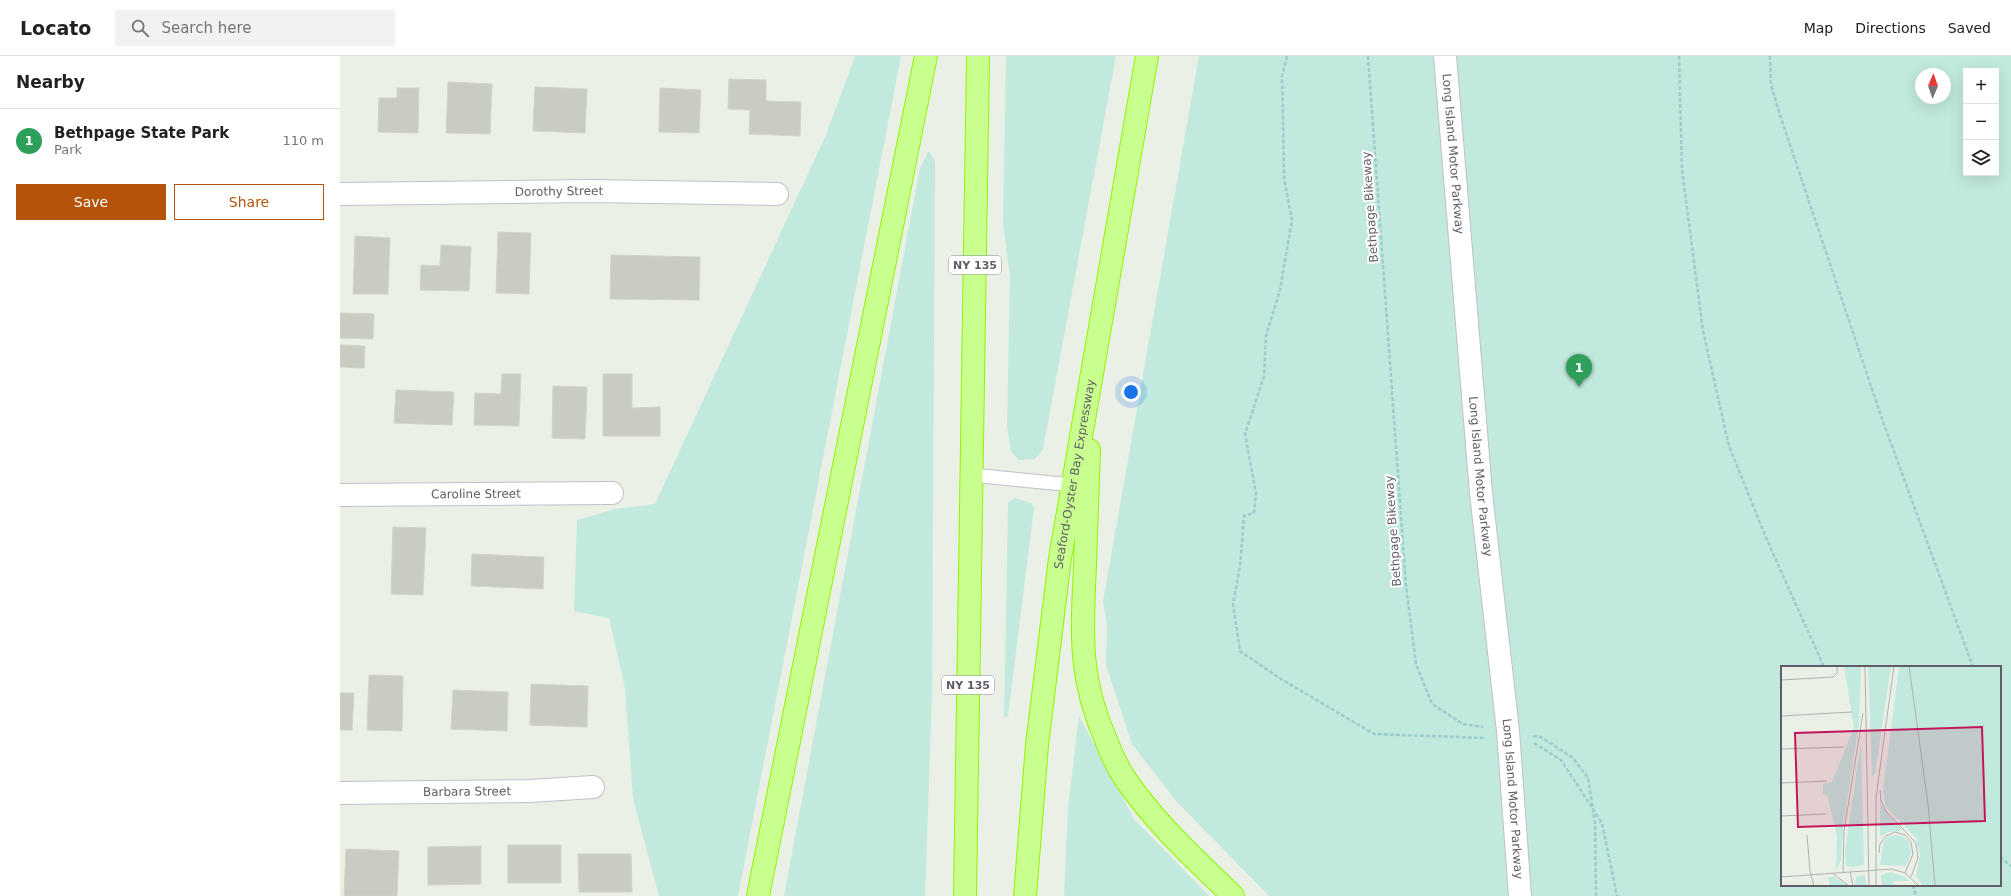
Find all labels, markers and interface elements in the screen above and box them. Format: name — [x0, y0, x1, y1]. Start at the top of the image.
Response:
search box — [115, 10, 395, 46]
text: Locato — [20, 17, 91, 39]
icon: search — [129, 17, 151, 39]
text: Search here — [161, 19, 252, 37]
text: Map — [1804, 20, 1833, 36]
text: Directions — [1855, 20, 1926, 36]
text: Saved — [1948, 20, 1991, 36]
north arrow — [1915, 68, 1951, 104]
map controls — [1963, 68, 1999, 176]
button: + — [1963, 68, 1999, 104]
text: Nearby — [16, 72, 85, 92]
street label: Long Island Motor Parkway — [1439, 73, 1467, 235]
button: − — [1963, 104, 1999, 140]
text: Bethpage State Park — [54, 124, 229, 142]
text: 1 — [24, 133, 34, 148]
text: 110 m — [282, 133, 324, 148]
button: layers — [1963, 140, 1999, 176]
text: Park — [54, 142, 82, 157]
street label: Bethpage Bikeway — [1359, 151, 1381, 263]
button: Save — [16, 184, 166, 220]
button: Share — [174, 184, 324, 220]
street label: Dorothy Street — [515, 184, 604, 199]
road number: NY 135 — [949, 256, 1001, 274]
pin: 1 — [1566, 354, 1592, 387]
street label: Seaford-Oyster Bay Expressway — [1052, 378, 1098, 570]
your location — [1121, 382, 1141, 402]
street label: Long Island Motor Parkway — [1466, 396, 1495, 558]
street label: Bethpage Bikeway — [1382, 475, 1404, 587]
street label: Caroline Street — [431, 487, 521, 501]
inset map — [1781, 666, 2001, 886]
road number: NY 135 — [942, 676, 994, 694]
street label: Long Island Motor Parkway — [1500, 718, 1526, 880]
street label: Barbara Street — [423, 784, 511, 799]

